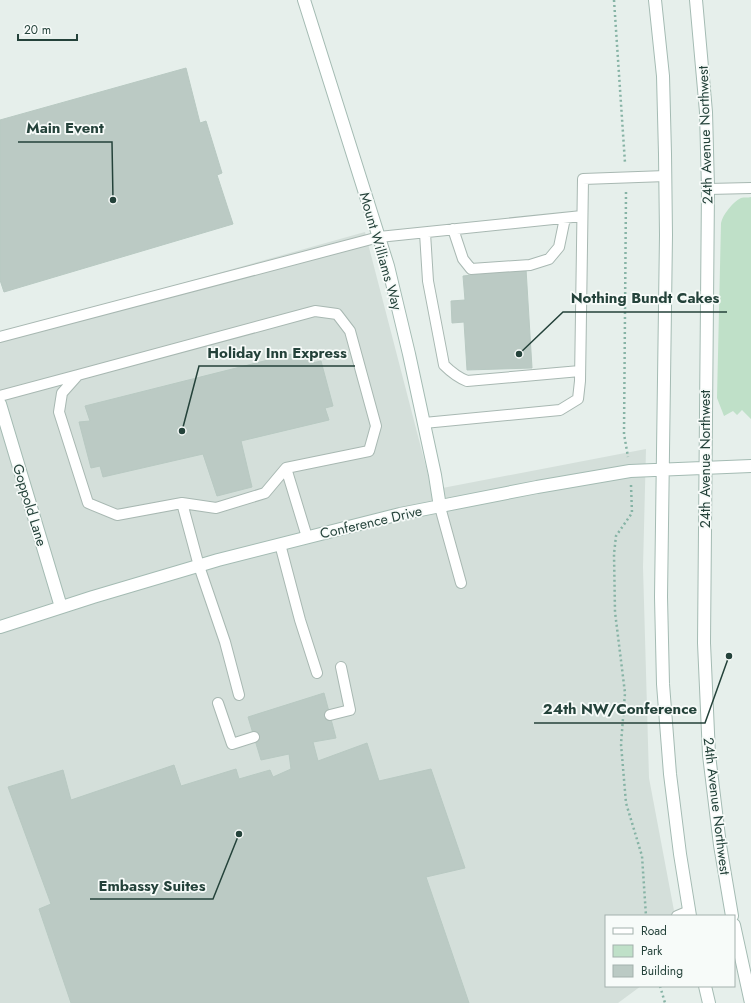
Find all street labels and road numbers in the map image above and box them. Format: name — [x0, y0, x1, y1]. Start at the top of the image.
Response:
street label: 24th Avenue Northwest — [693, 65, 717, 204]
street label: Mount Williams Way — [355, 190, 408, 313]
street label: 24th Avenue Northwest — [695, 389, 715, 528]
street label: Goppold Lane — [8, 461, 52, 549]
street label: Conference Drive — [318, 501, 424, 543]
street label: 24th Avenue Northwest — [699, 736, 735, 876]

